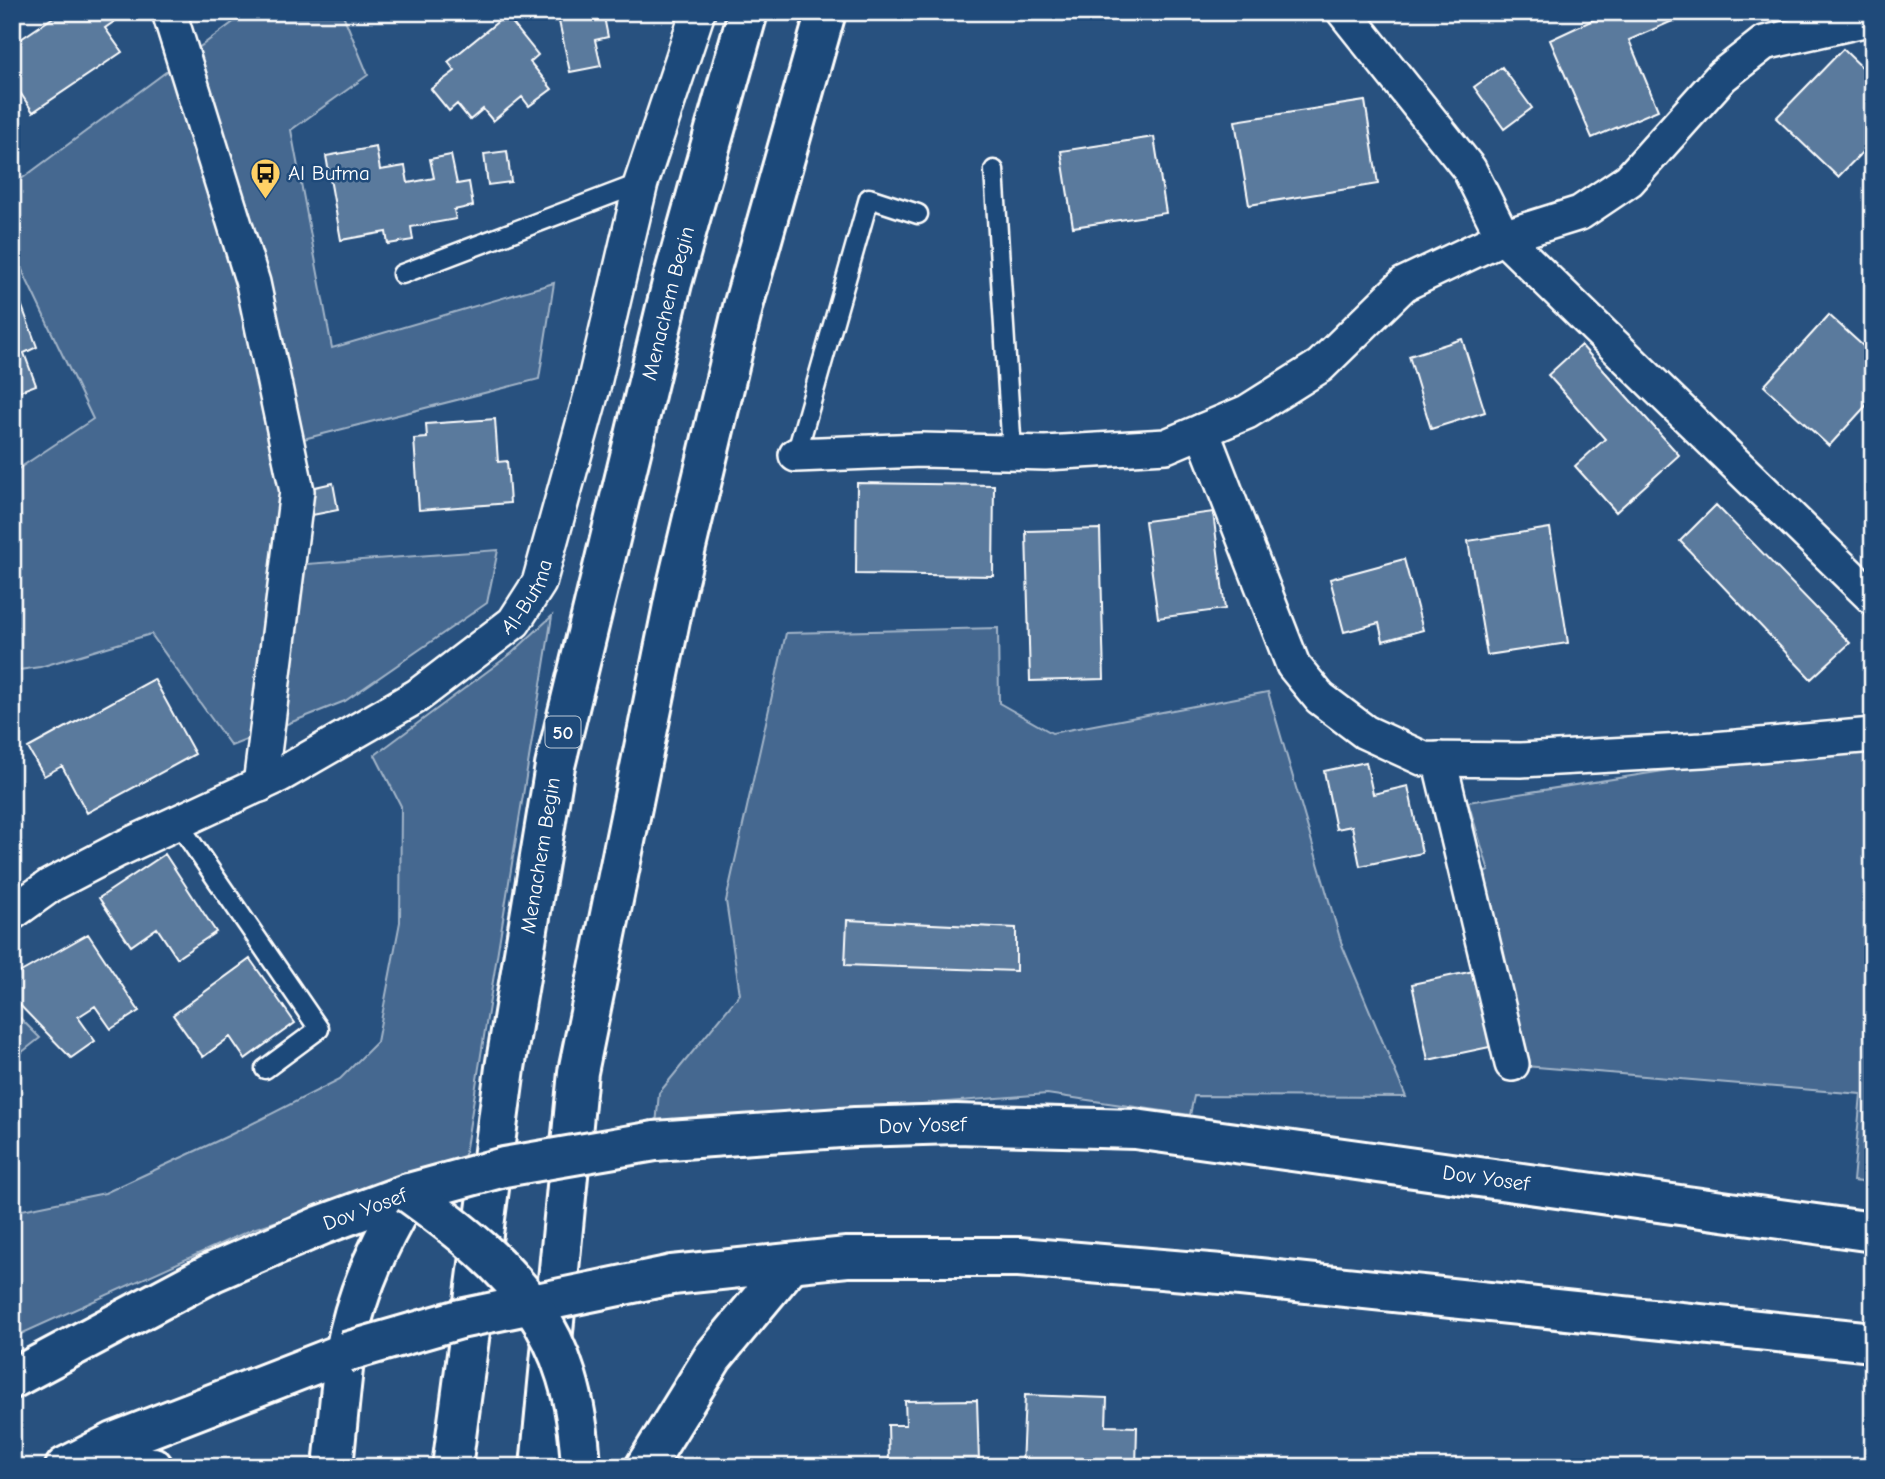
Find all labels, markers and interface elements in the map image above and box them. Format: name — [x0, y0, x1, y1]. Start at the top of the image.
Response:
bus stop icon: Al Butma — [248, 156, 282, 200]
place label: Al Butma — [288, 161, 370, 185]
street label: Menachem Begin — [637, 223, 699, 383]
street label: Al-Butma — [496, 557, 557, 639]
road number: 50 — [546, 716, 580, 748]
street label: Menachem Begin — [515, 775, 565, 935]
street label: Dov Yosef — [879, 1112, 968, 1138]
street label: Dov Yosef — [1441, 1160, 1532, 1196]
street label: Dov Yosef — [320, 1183, 411, 1236]

